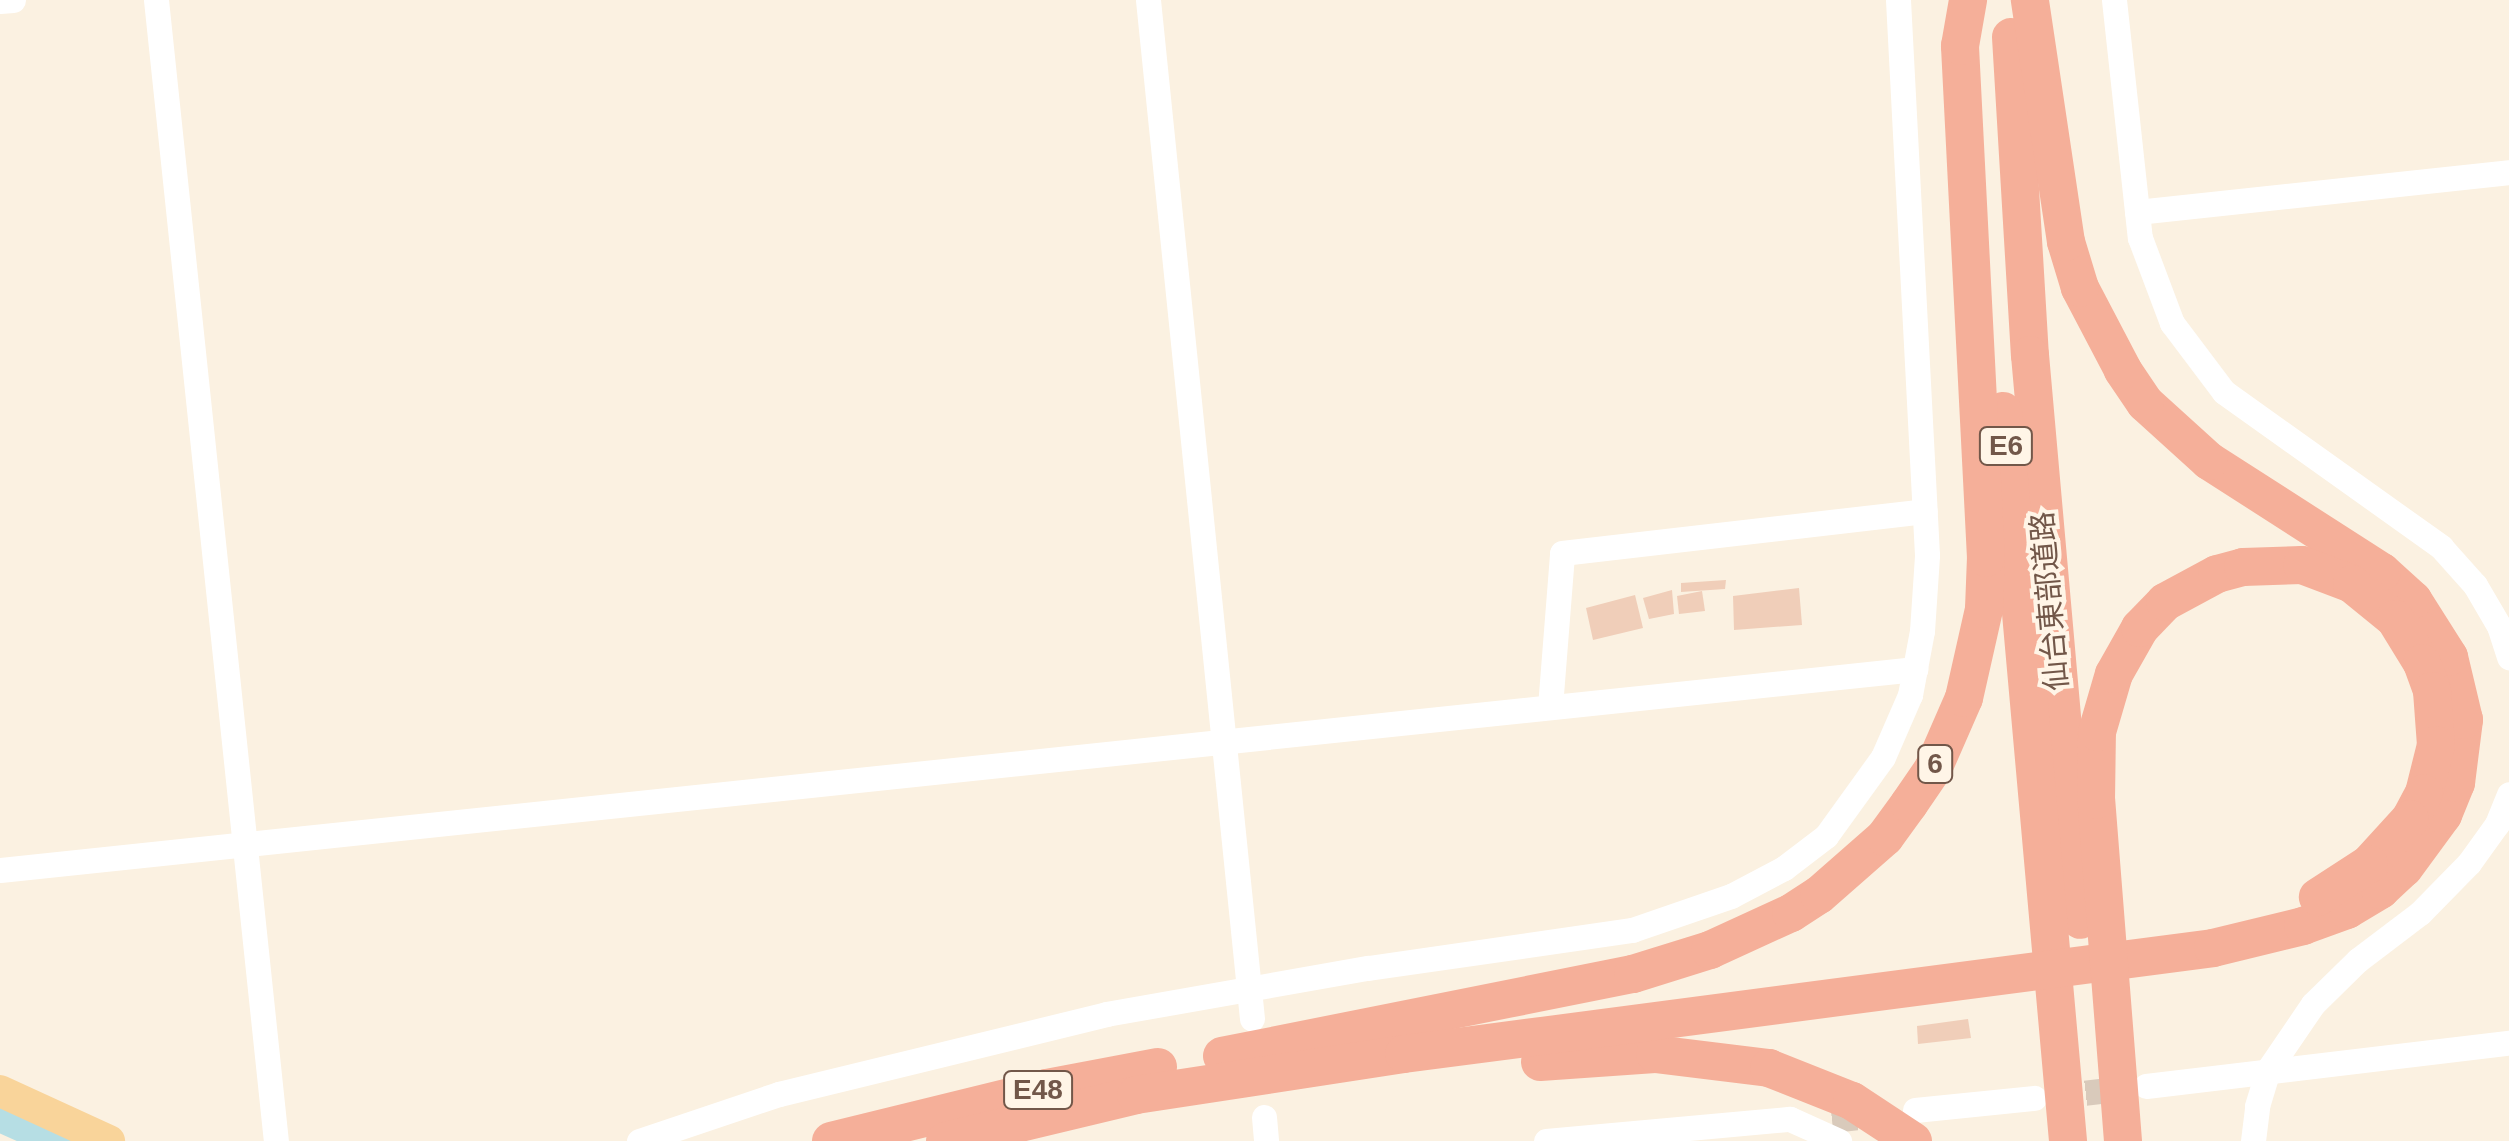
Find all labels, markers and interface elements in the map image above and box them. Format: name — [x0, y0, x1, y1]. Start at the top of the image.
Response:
road number: E6 — [1978, 423, 2034, 469]
street label: 仙台東部道路 — [2024, 510, 2076, 692]
road number: 6 — [1915, 741, 1955, 787]
road number: E48 — [1003, 1067, 1073, 1113]

